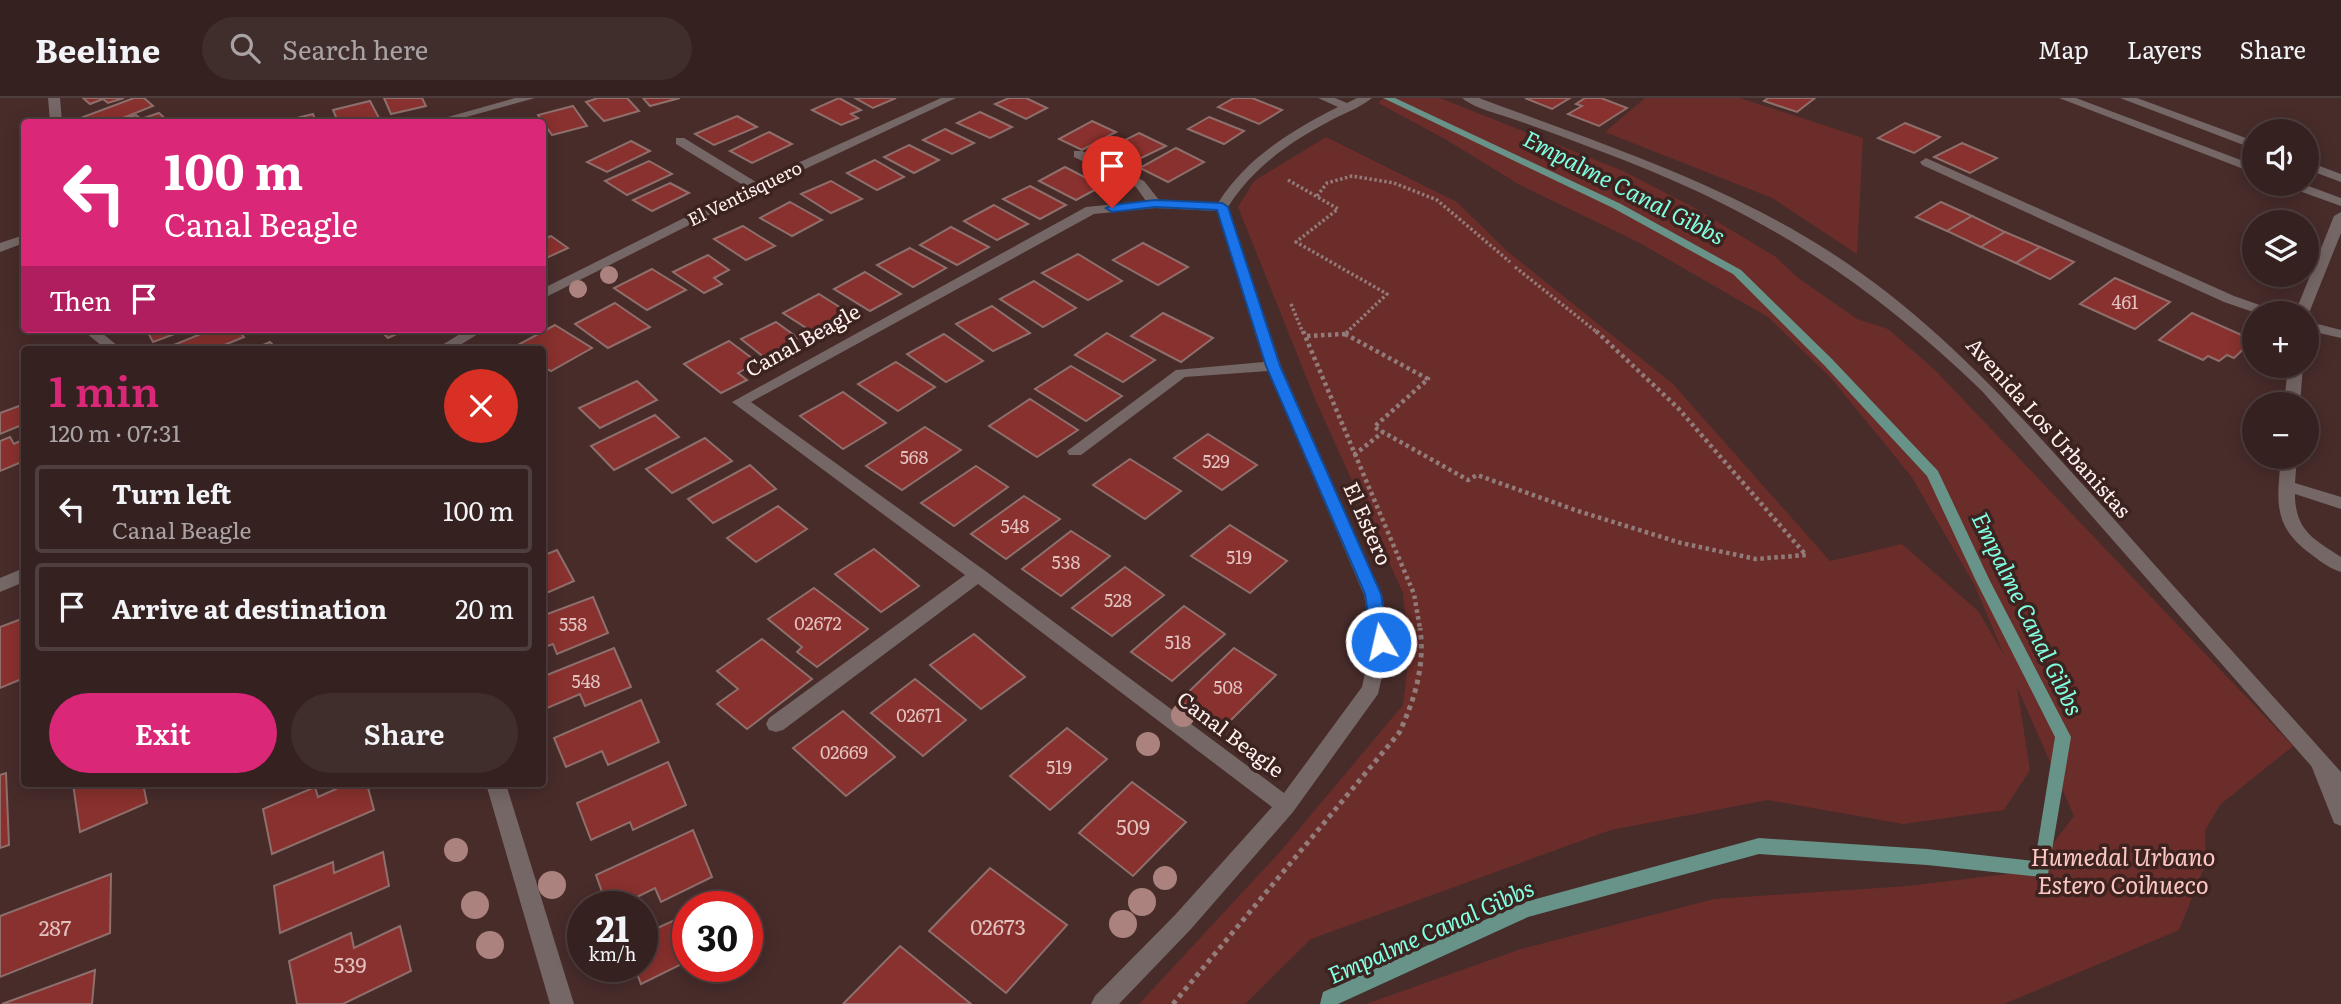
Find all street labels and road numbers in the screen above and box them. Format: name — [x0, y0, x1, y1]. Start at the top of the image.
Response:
street label: El Ventisquero — [682, 153, 806, 232]
street label: Canal Beagle — [739, 294, 865, 383]
street label: Avenida Los Urbanistas — [1960, 329, 2139, 523]
street label: El Estero — [1337, 476, 1401, 570]
street label: Canal Beagle — [1171, 682, 1292, 784]

